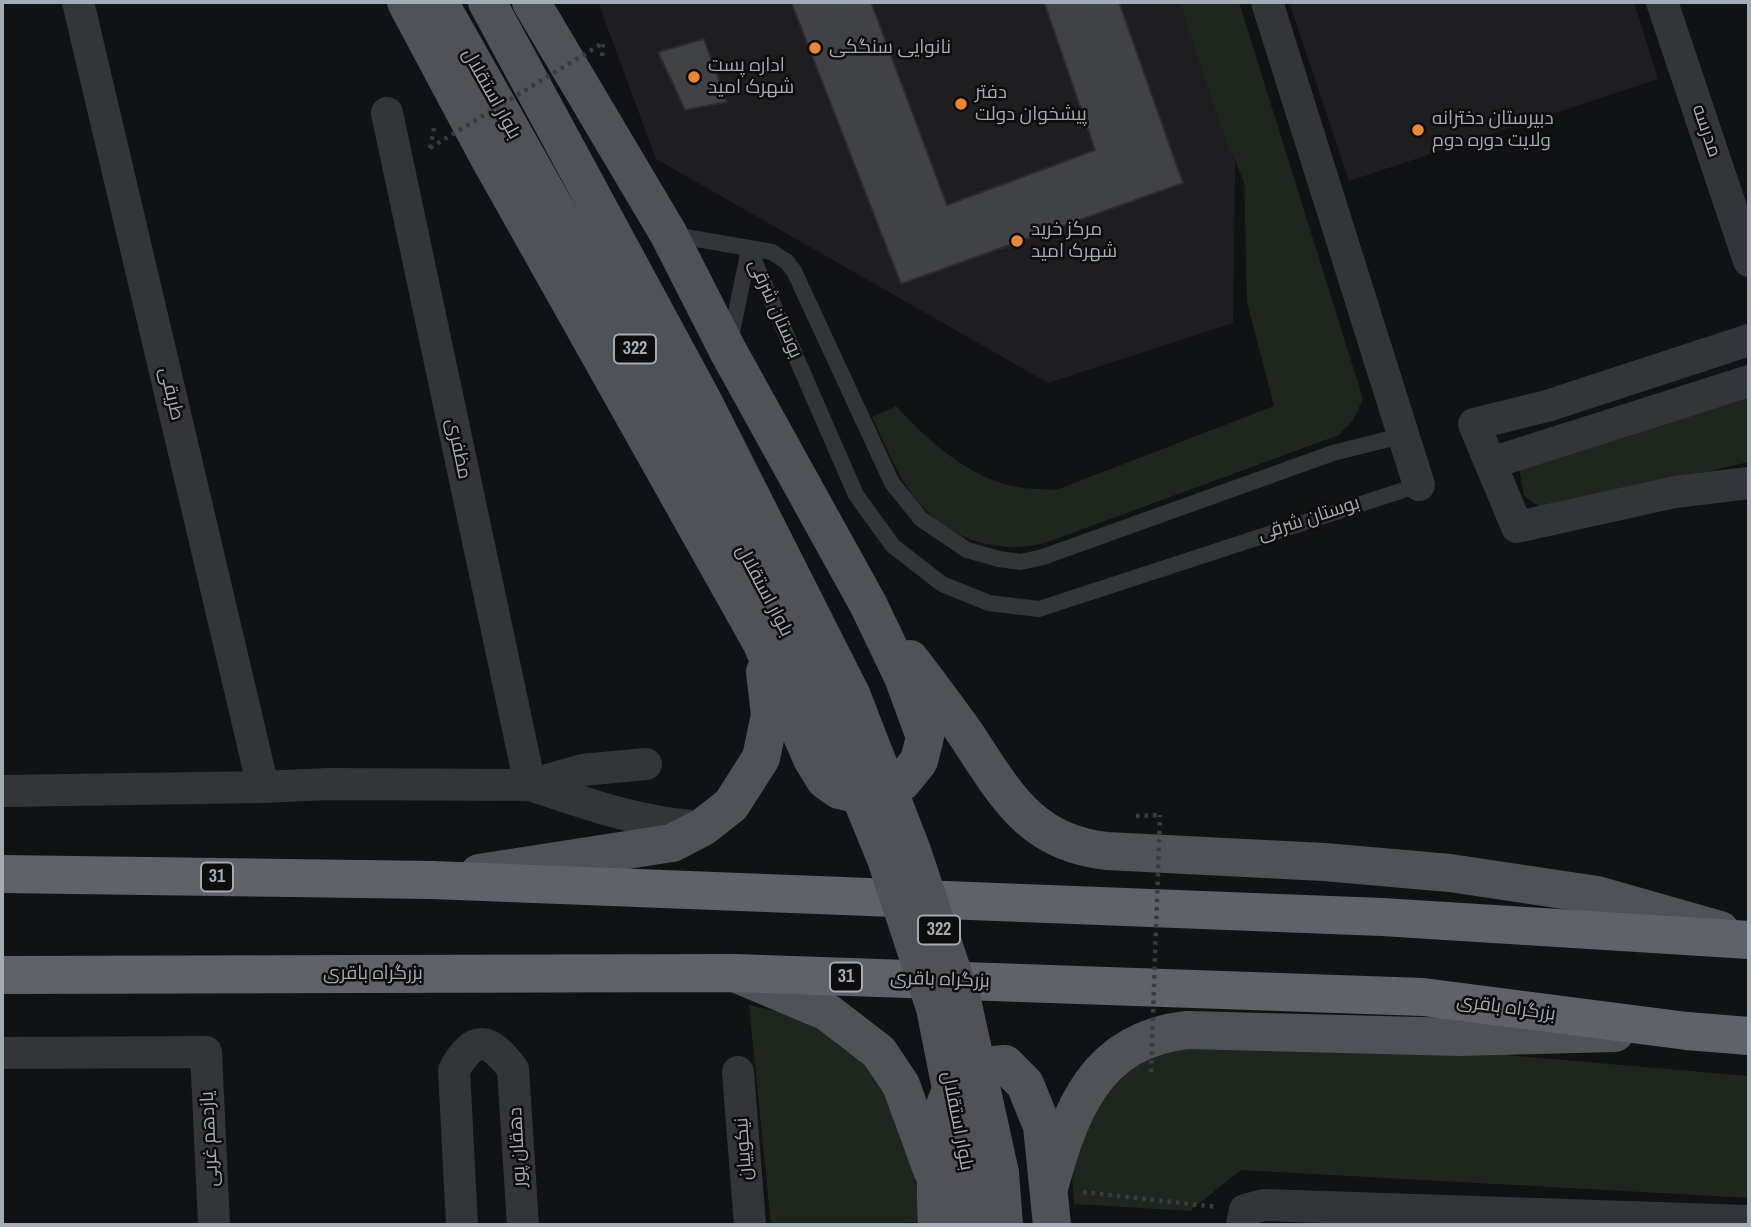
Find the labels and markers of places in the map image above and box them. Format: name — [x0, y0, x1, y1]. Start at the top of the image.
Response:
place label: نانوایی سنگکی — [829, 37, 951, 59]
marker: نانوایی سنگکی — [807, 40, 823, 56]
place label: اداره پست شهرک امید — [708, 55, 794, 99]
marker: اداره پست شهرک امید — [686, 69, 702, 85]
place label: دفتر پیشخوان دولت — [975, 82, 1087, 126]
marker: دفتر پیشخوان دولت — [953, 96, 969, 112]
place label: دبیرستان دخترانه ولایت دوره دوم — [1432, 108, 1554, 152]
marker: دبیرستان دخترانه ولایت دوره دوم — [1410, 122, 1426, 138]
place label: مرکز خرید شهرک امید — [1031, 219, 1117, 263]
marker: مرکز خرید شهرک امید — [1009, 233, 1025, 249]

